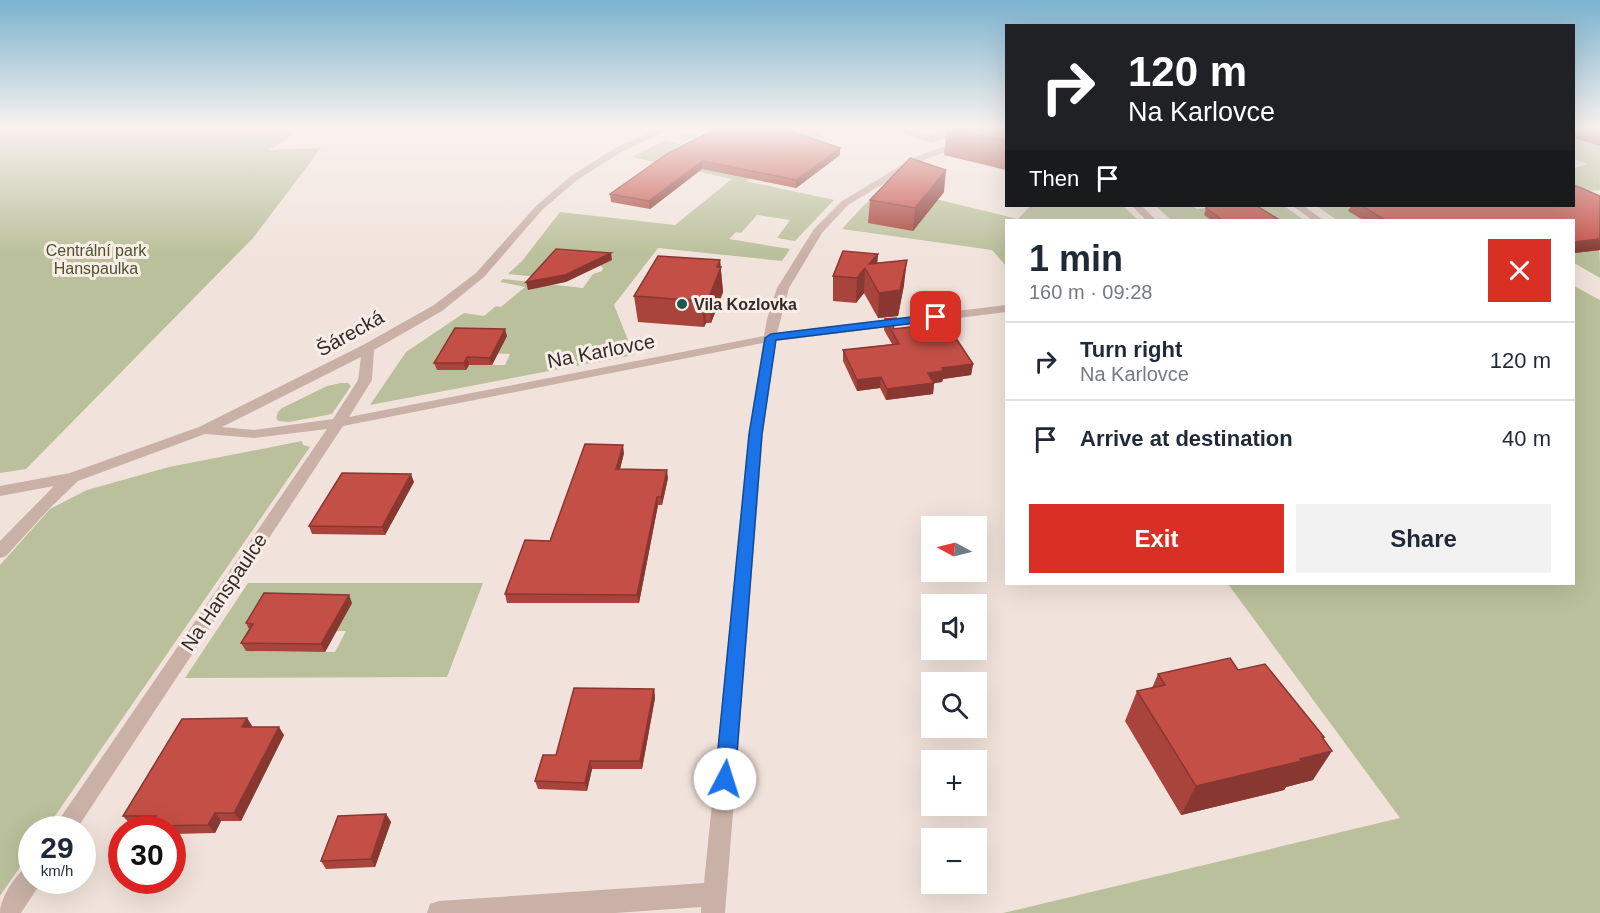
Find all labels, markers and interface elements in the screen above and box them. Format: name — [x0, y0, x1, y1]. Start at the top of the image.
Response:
icon: right — [1029, 48, 1107, 126]
text: 120 m — [1128, 48, 1247, 95]
text: Na Karlovce — [1128, 97, 1275, 127]
icon: arrive — [1091, 162, 1124, 195]
text: Then — [1029, 166, 1079, 191]
text: 1 min — [1029, 238, 1123, 279]
button: close — [1488, 239, 1551, 302]
park label: Centrální park Hanspaulka — [46, 242, 147, 277]
text: 160 m · 09:28 — [1029, 281, 1152, 303]
pin — [910, 291, 961, 342]
place label: Vila Kozlovka — [694, 296, 797, 313]
marker: Vila Kozlovka — [675, 297, 689, 311]
icon: arrive — [919, 300, 952, 333]
street label: Šárecká — [313, 305, 388, 360]
street label: Na Karlovce — [545, 330, 657, 372]
text: Turn right — [1080, 337, 1182, 362]
icon: right — [1029, 345, 1062, 378]
text: 120 m — [1490, 348, 1551, 373]
text: Na Karlovce — [1080, 363, 1189, 385]
icon: arrive — [1029, 423, 1062, 456]
text: Arrive at destination — [1080, 426, 1293, 451]
text: 40 m — [1502, 426, 1551, 451]
button: Exit — [1029, 504, 1284, 573]
button: Share — [1296, 504, 1551, 573]
north arrow — [921, 516, 987, 582]
map controls — [921, 516, 987, 894]
street label: Na Hanspaulce — [177, 529, 271, 655]
button: sound — [921, 594, 987, 660]
button: search — [921, 672, 987, 738]
position arrow — [693, 747, 757, 811]
button: + — [921, 750, 987, 816]
speed limit sign: 30 — [108, 816, 186, 894]
button: − — [921, 828, 987, 894]
text: 29 — [40, 831, 74, 864]
text: km/h — [41, 862, 73, 879]

